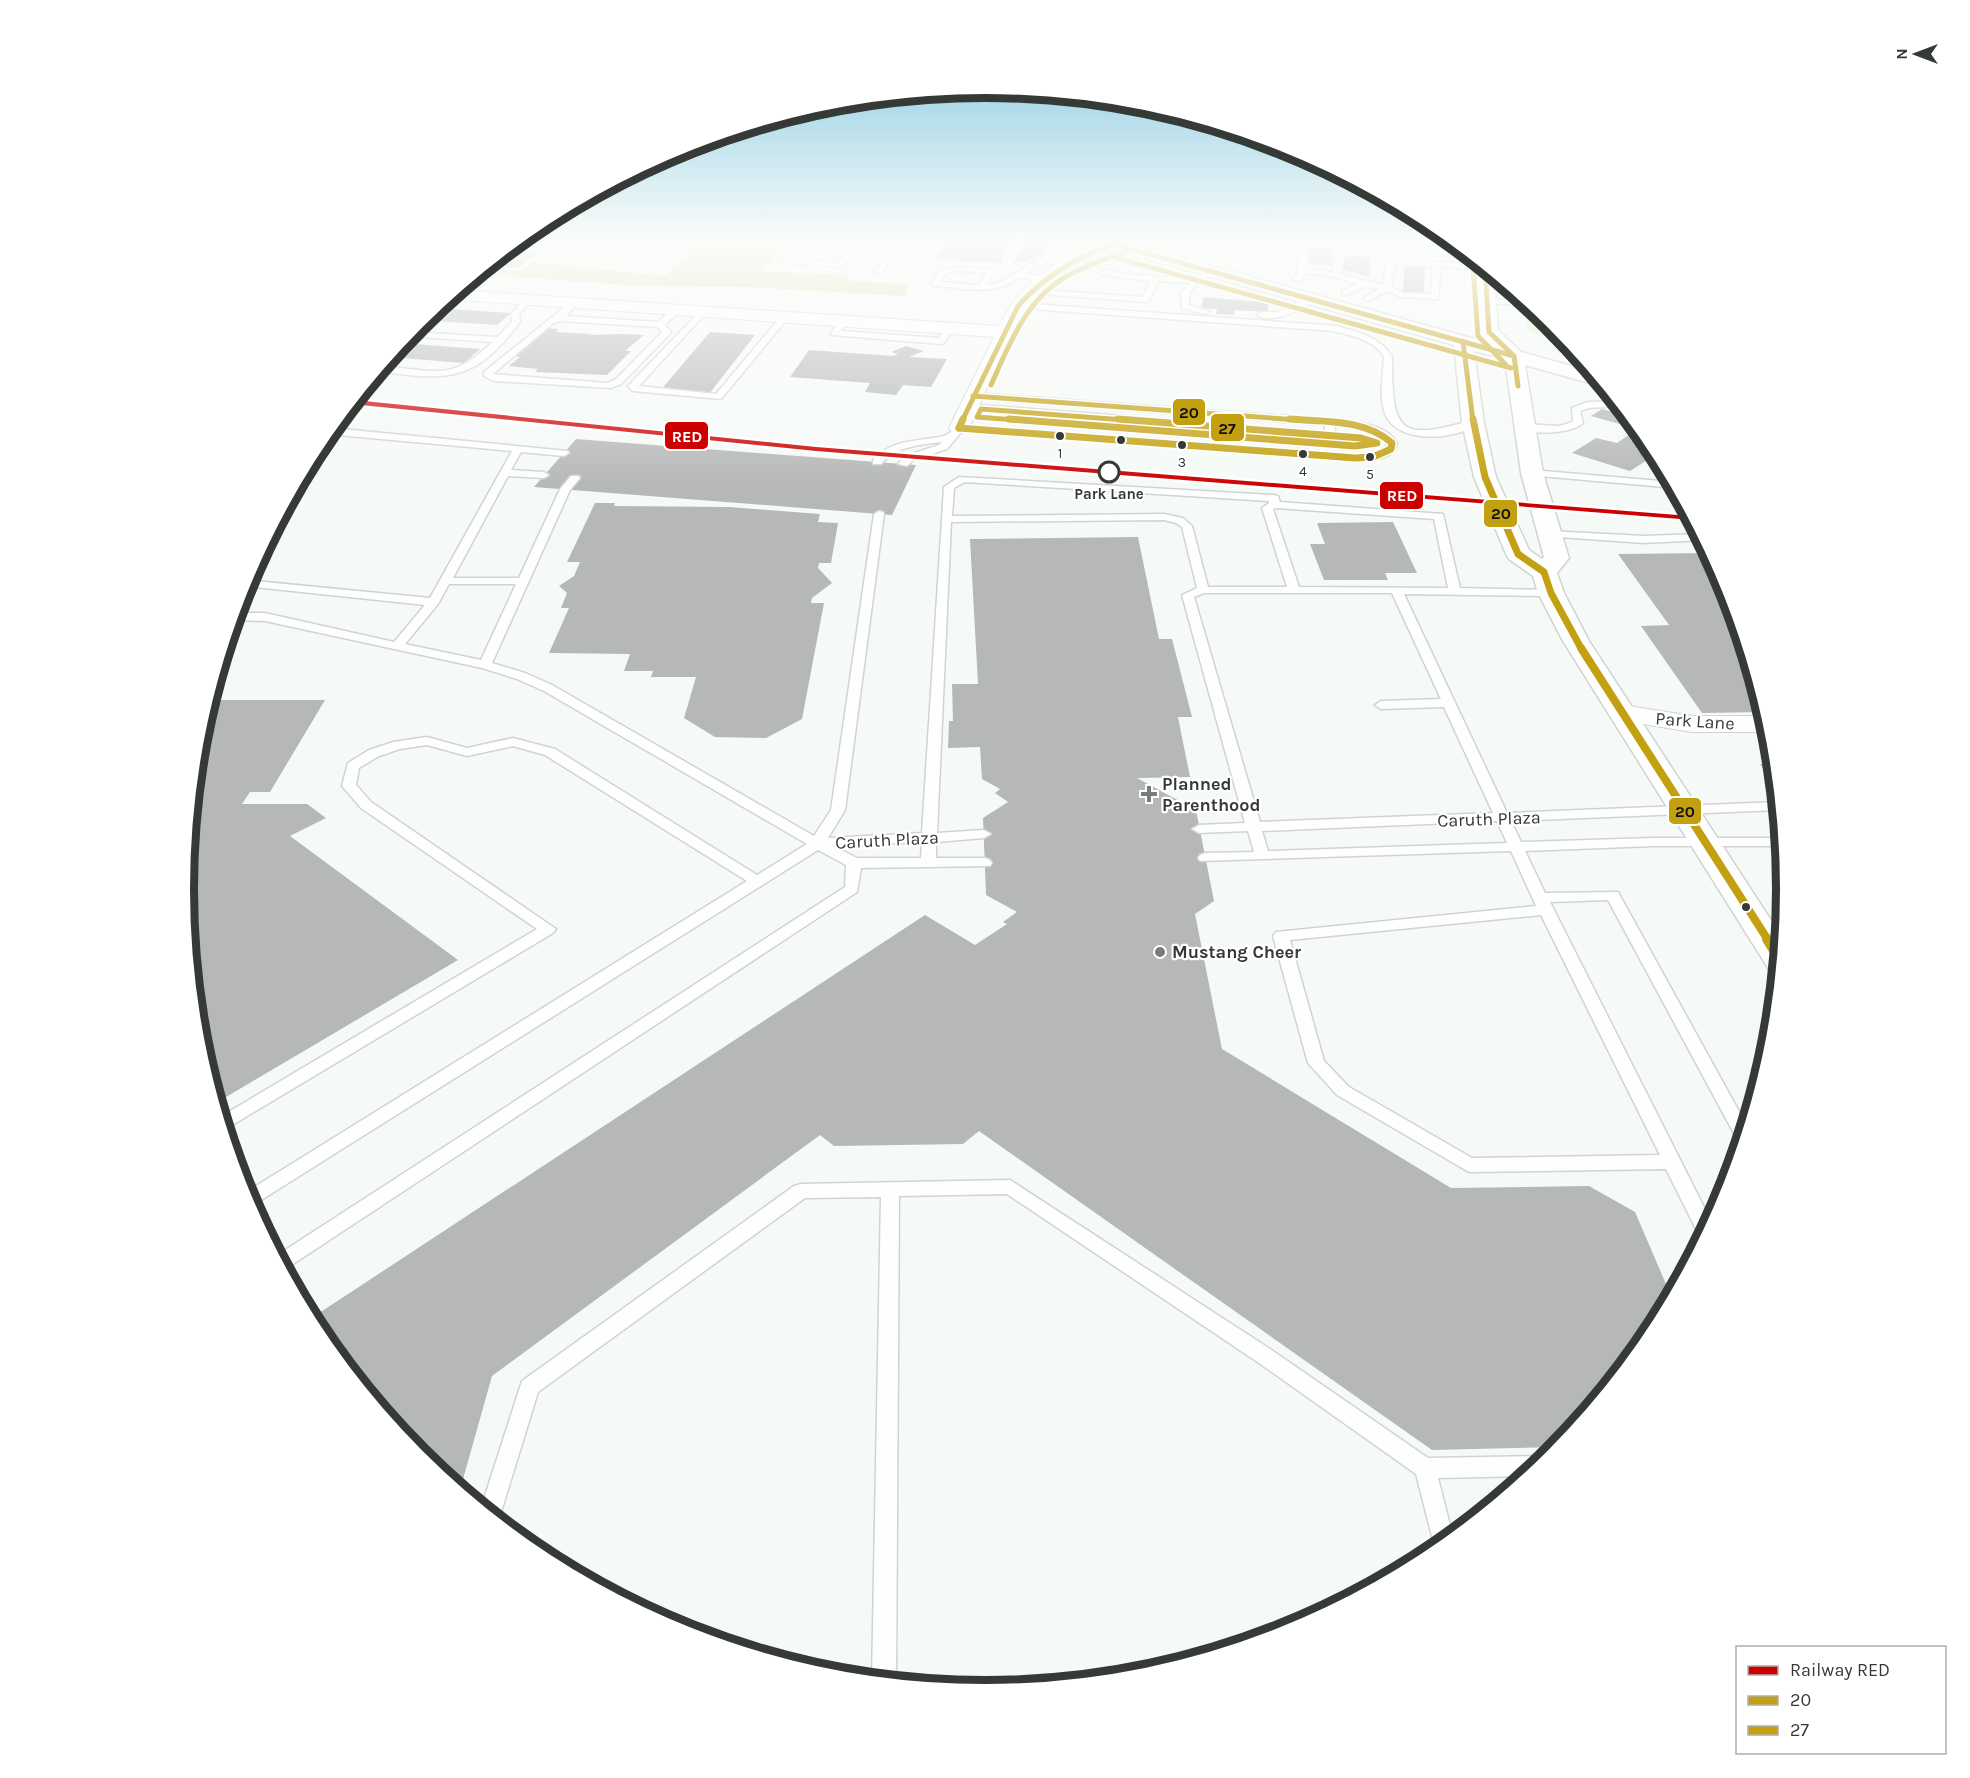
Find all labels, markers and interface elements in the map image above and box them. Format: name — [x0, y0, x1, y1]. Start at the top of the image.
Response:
north arrow — [1886, 24, 1946, 84]
text: N — [1892, 48, 1911, 60]
line badge: 20 — [1172, 398, 1206, 426]
text: 20 — [1179, 403, 1199, 422]
line badge: 27 — [1210, 413, 1245, 442]
text: 27 — [1218, 419, 1236, 438]
line badge: RED — [664, 421, 709, 450]
text: RED — [672, 427, 702, 446]
marker: 1 — [1054, 430, 1066, 442]
unlabelled marker — [1115, 434, 1127, 446]
marker: 3 — [1176, 439, 1188, 451]
place label: 1 — [1058, 445, 1062, 462]
marker: 4 — [1297, 448, 1309, 460]
marker: 5 — [1364, 451, 1376, 463]
place label: 3 — [1178, 454, 1186, 471]
marker: Park Lane — [1098, 461, 1120, 483]
place label: 4 — [1299, 463, 1307, 480]
place label: 5 — [1366, 466, 1374, 483]
line badge: RED — [1379, 481, 1424, 510]
place label: Park Lane — [1074, 485, 1144, 503]
text: RED — [1387, 486, 1417, 505]
line badge: 20 — [1483, 499, 1518, 528]
text: 20 — [1491, 504, 1511, 523]
street label: Park Lane — [1655, 707, 1735, 735]
place label: Planned Parenthood — [1162, 773, 1261, 816]
marker: Planned Parenthood — [1140, 785, 1158, 803]
line badge: 20 — [1668, 797, 1702, 825]
text: 20 — [1675, 802, 1695, 821]
street label: Caruth Plaza — [1437, 806, 1541, 832]
street label: Caruth Plaza — [835, 826, 939, 854]
unlabelled marker — [1740, 901, 1752, 913]
place label: Mustang Cheer — [1172, 941, 1301, 963]
marker: Mustang Cheer — [1153, 945, 1167, 959]
legend — [1736, 1646, 1946, 1754]
text: Railway RED — [1790, 1659, 1890, 1681]
text: 20 — [1790, 1689, 1811, 1711]
text: 27 — [1790, 1719, 1809, 1741]

